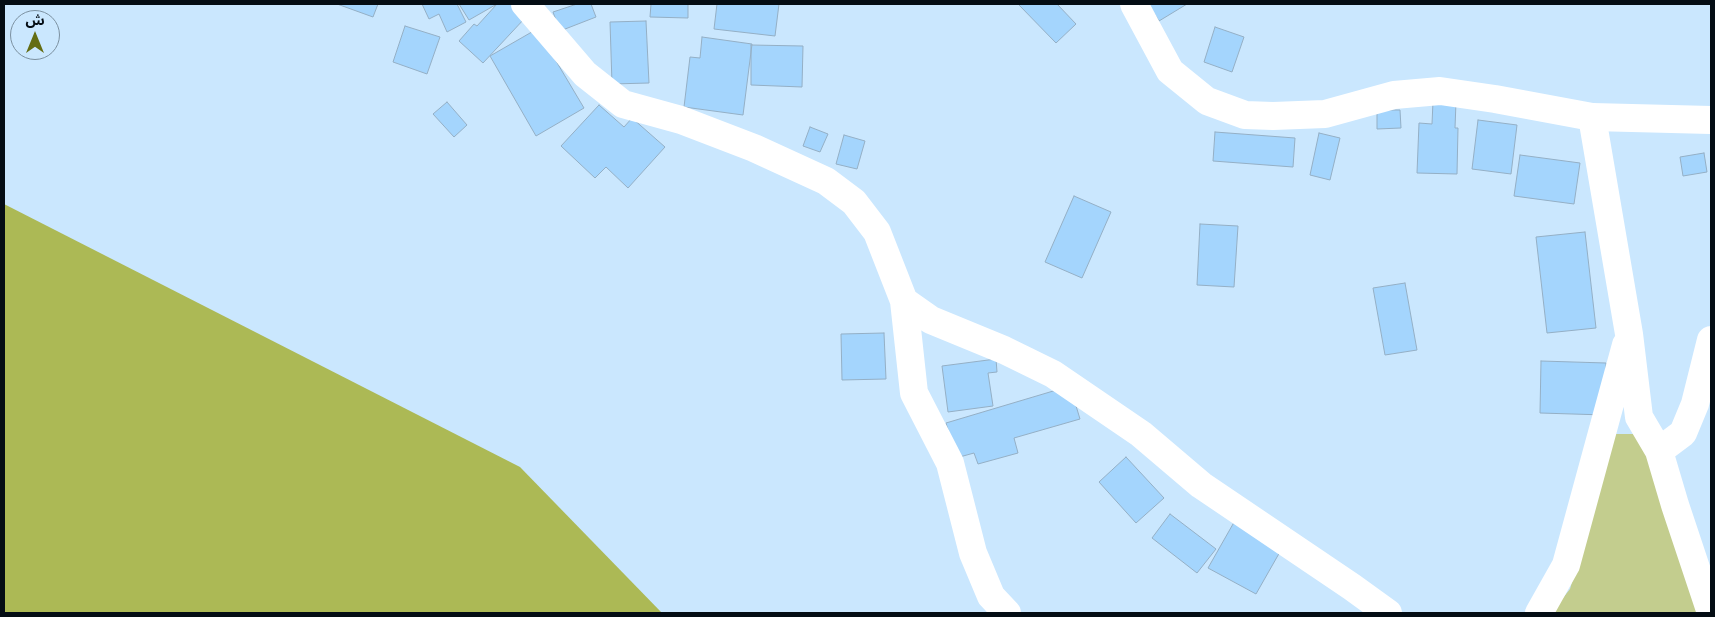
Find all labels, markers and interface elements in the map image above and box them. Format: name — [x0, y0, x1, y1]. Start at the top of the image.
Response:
north arrow — [10, 10, 60, 60]
text: ش — [25, 12, 45, 29]

